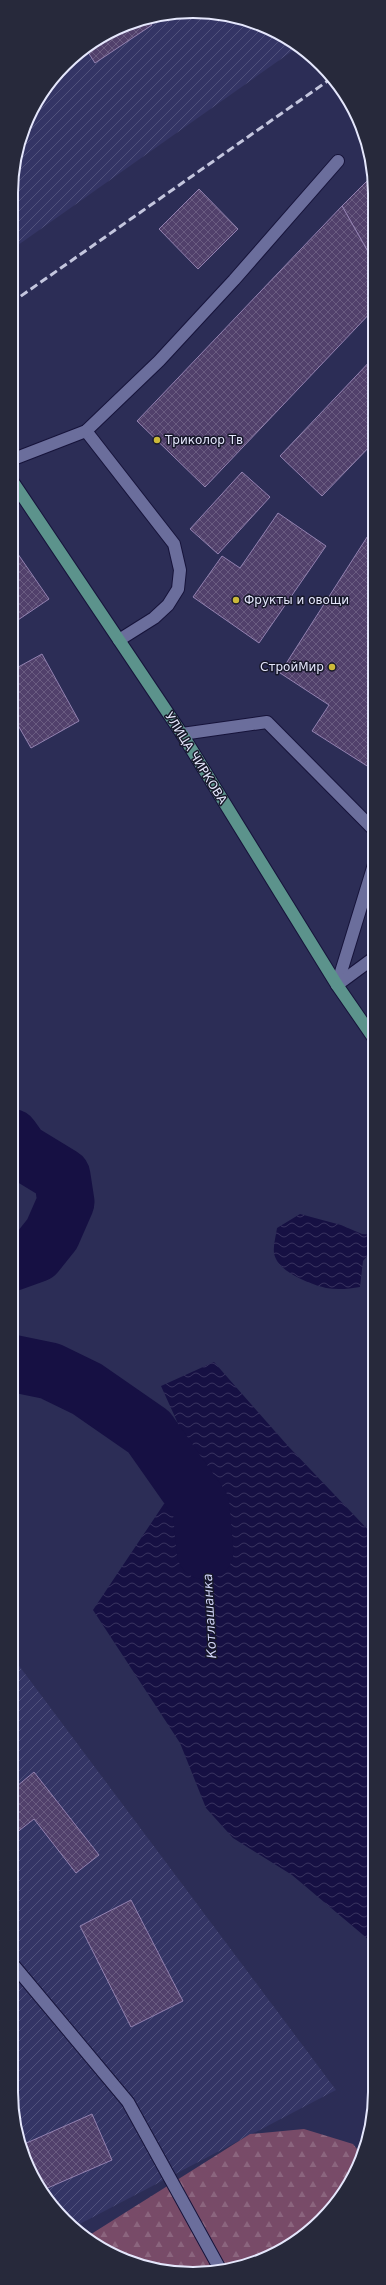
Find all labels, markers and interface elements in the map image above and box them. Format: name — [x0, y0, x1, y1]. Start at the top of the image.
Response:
place label: Триколор Тв — [164, 433, 243, 447]
marker: Триколор Тв — [152, 435, 162, 445]
place label: Фрукты и овощи — [244, 593, 349, 607]
marker: Фрукты и овощи — [231, 595, 241, 605]
place label: СтройМир — [260, 660, 324, 674]
marker: СтройМир — [327, 662, 337, 672]
street label: УЛИЦА ЧИРКОВА — [162, 710, 230, 807]
water label: Котлашанка — [200, 1573, 219, 1659]

